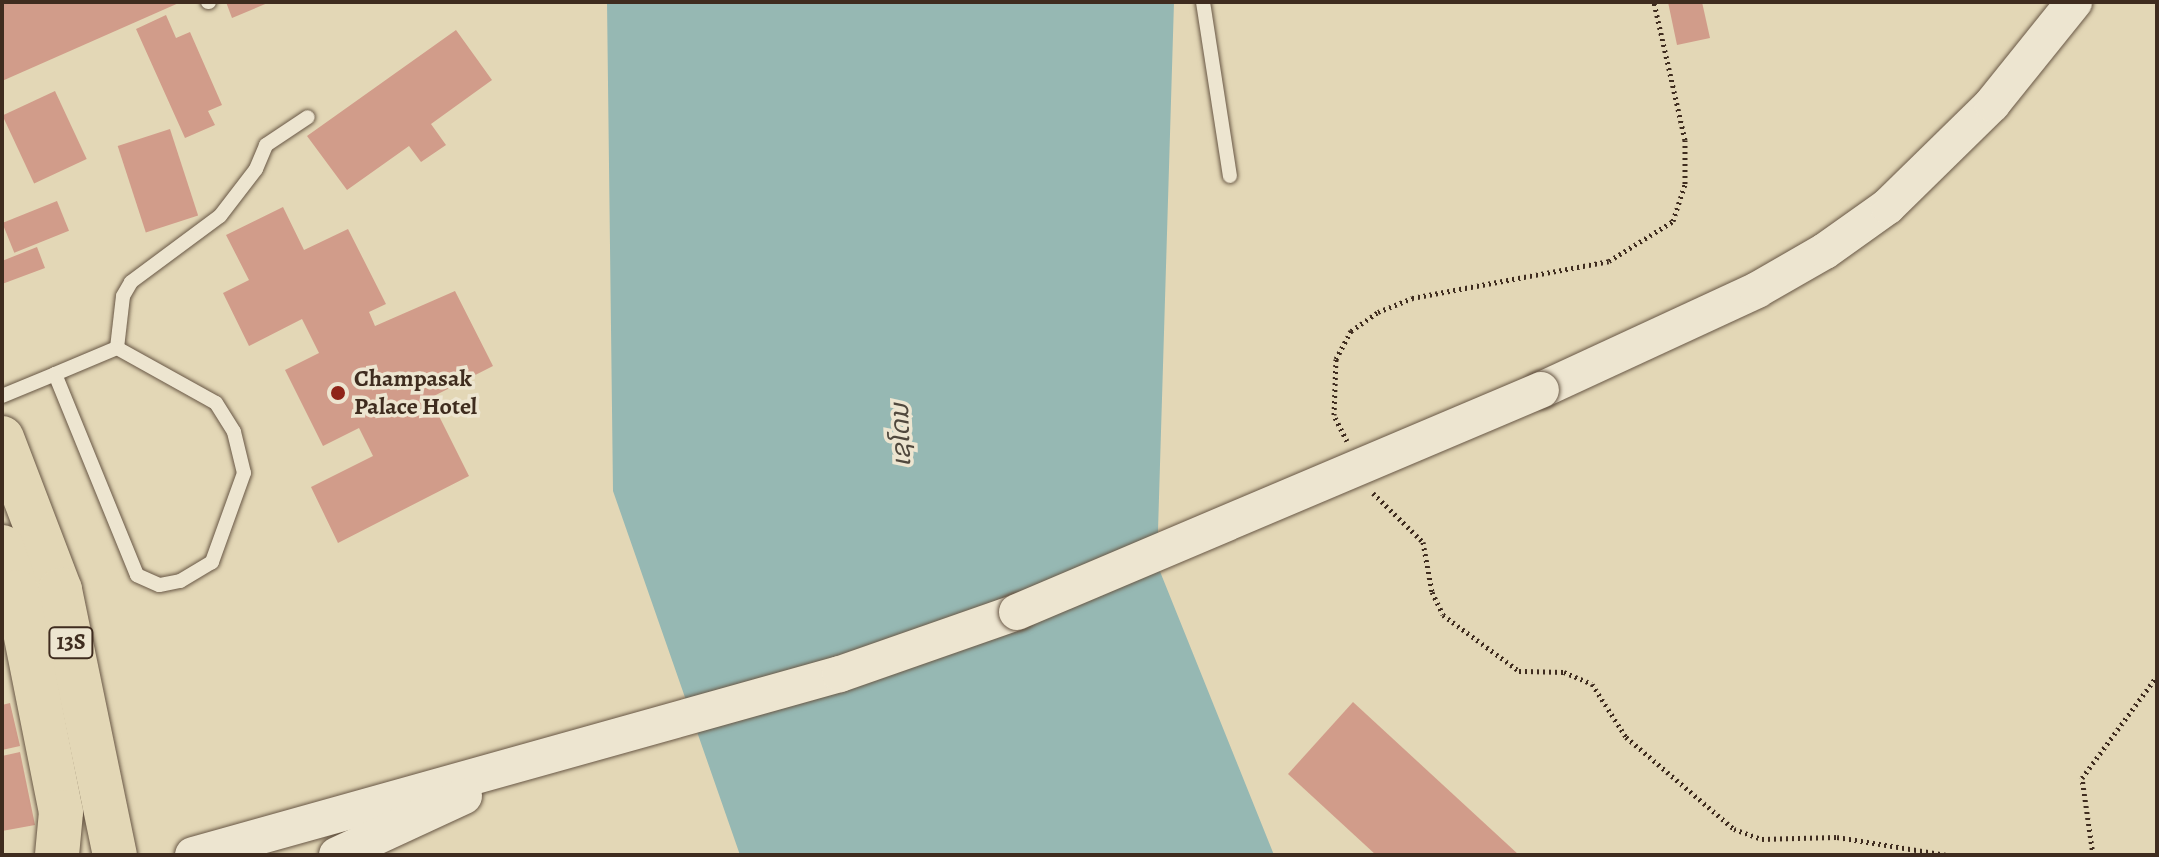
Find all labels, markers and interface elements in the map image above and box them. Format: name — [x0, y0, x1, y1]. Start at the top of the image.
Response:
place label: Champasak Palace Hotel — [354, 365, 477, 421]
marker: Champasak Palace Hotel — [329, 384, 347, 402]
water label: ເຊໂດນ — [884, 403, 918, 467]
road number: 13S — [47, 625, 95, 661]

